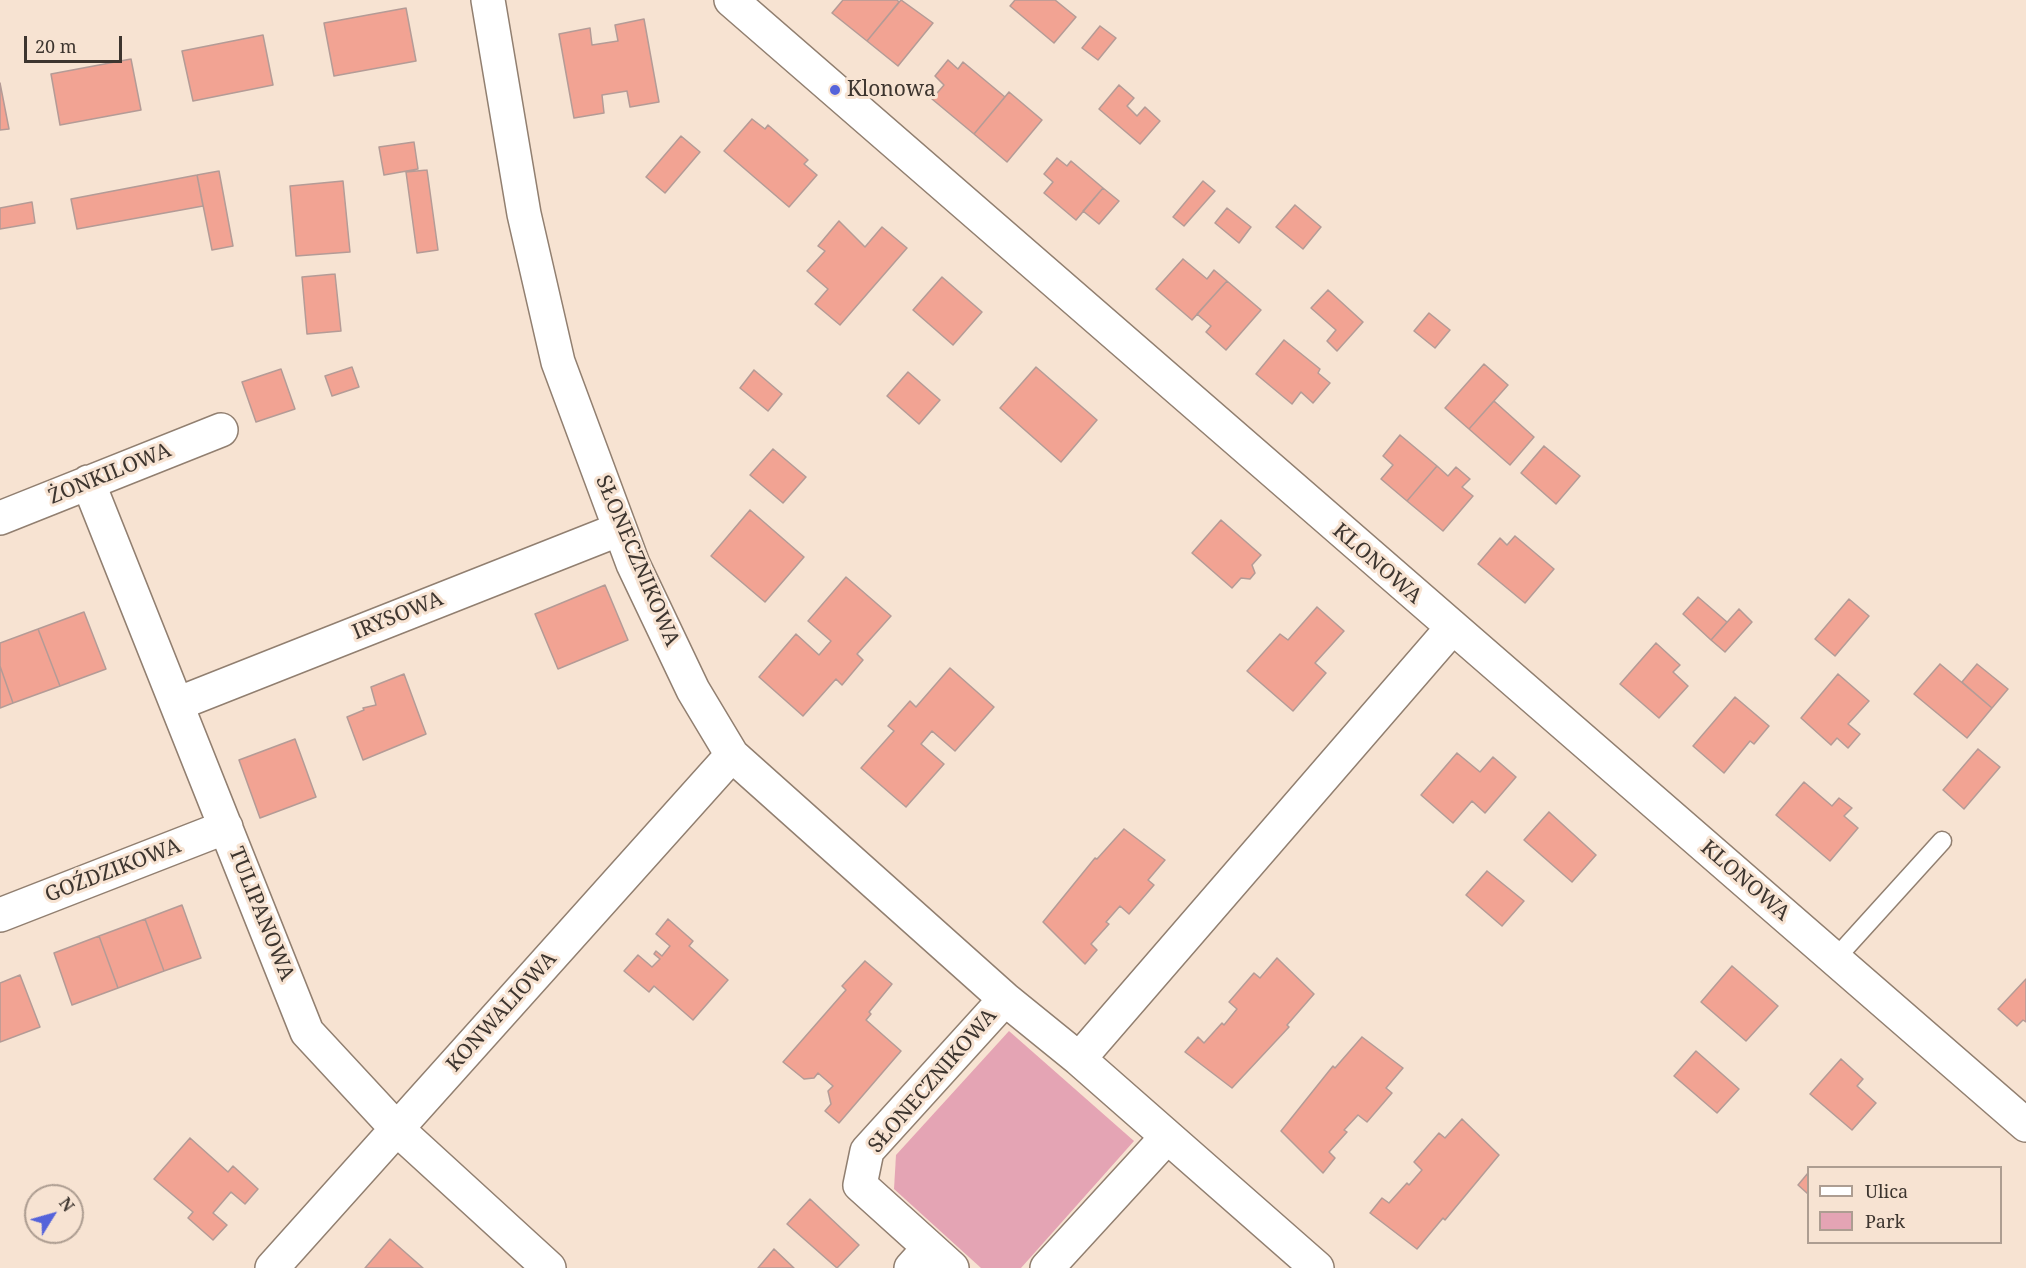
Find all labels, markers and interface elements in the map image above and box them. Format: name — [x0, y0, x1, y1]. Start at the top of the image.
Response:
scale bar — [27, 24, 124, 62]
text: 20 m — [35, 34, 77, 58]
place label: Klonowa — [847, 77, 936, 103]
marker: Klonowa — [828, 83, 842, 97]
street label: ŻONKILOWA — [45, 438, 175, 510]
street label: SŁONECZNIKOWA — [590, 472, 684, 650]
street label: KLONOWA — [1327, 518, 1427, 610]
street label: IRYSOWA — [349, 586, 447, 646]
street label: GOŹDZIKOWA — [42, 834, 184, 908]
street label: KLONOWA — [1695, 835, 1795, 927]
street label: TULIPANOWA — [223, 844, 299, 984]
street label: KONWALIOWA — [442, 947, 562, 1077]
street label: SŁONECZNIKOWA — [863, 1004, 1003, 1158]
legend — [1807, 1166, 2002, 1244]
text: Ulica — [1865, 1179, 1908, 1203]
north arrow — [24, 1184, 84, 1244]
text: N — [54, 1193, 79, 1216]
text: Park — [1865, 1209, 1905, 1233]

